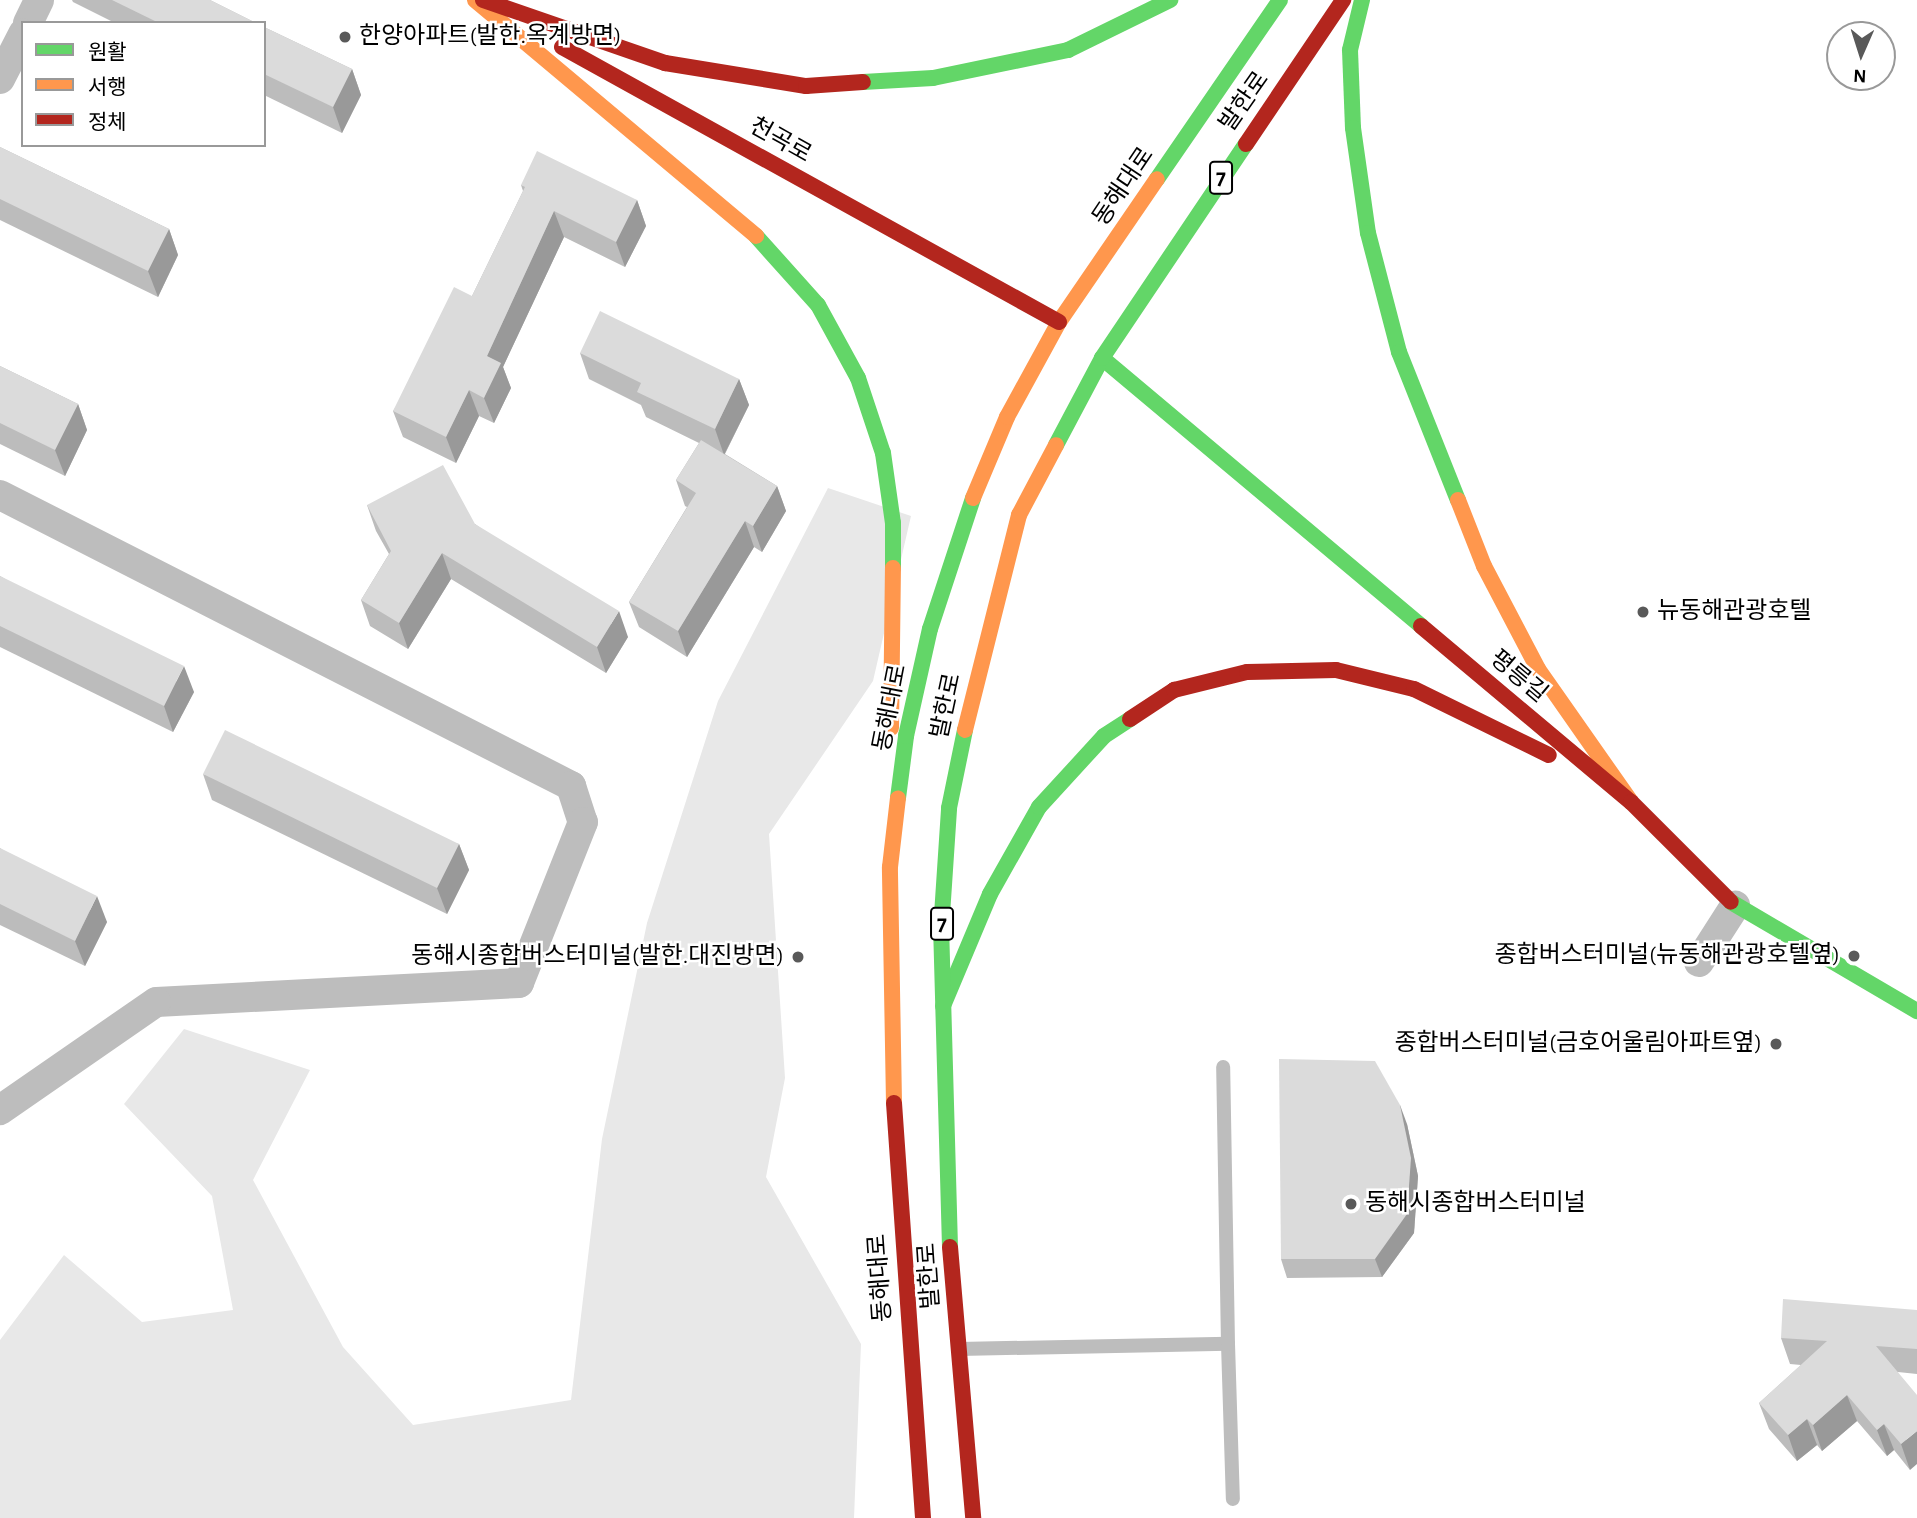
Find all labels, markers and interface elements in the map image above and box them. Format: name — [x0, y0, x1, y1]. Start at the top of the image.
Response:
legend — [21, 21, 266, 147]
north arrow — [1826, 21, 1896, 91]
place label: 한양아파트(발한.옥계방면) — [359, 23, 622, 51]
marker: 한양아파트(발한.옥계방면) — [337, 29, 353, 45]
text: 원활 — [88, 42, 127, 63]
text: N — [1853, 66, 1867, 85]
street label: 발한로 — [1214, 67, 1276, 137]
text: 서행 — [88, 77, 127, 98]
text: 정체 — [88, 112, 127, 133]
street label: 천곡로 — [744, 112, 816, 170]
street label: 동해대로 — [1087, 142, 1161, 232]
road number: 7 — [1209, 158, 1233, 197]
place label: 뉴동해관광호텔 — [1657, 598, 1812, 626]
marker: 뉴동해관광호텔 — [1635, 604, 1651, 620]
street label: 평릉길 — [1483, 645, 1553, 709]
street label: 동해대로 — [868, 662, 914, 754]
street label: 발한로 — [926, 671, 968, 741]
road number: 7 — [930, 904, 954, 944]
place label: 종합버스터미널(뉴동해관광호텔옆) — [1495, 942, 1840, 970]
place label: 동해시종합버스터미널(발한.대진방면) — [411, 943, 784, 971]
marker: 종합버스터미널(뉴동해관광호텔옆) — [1846, 948, 1862, 964]
marker: 동해시종합버스터미널(발한.대진방면) — [790, 949, 806, 965]
place label: 종합버스터미널(금호어울림아파트옆) — [1394, 1030, 1762, 1058]
marker: 종합버스터미널(금호어울림아파트옆) — [1768, 1036, 1784, 1052]
place label: 동해시종합버스터미널 — [1365, 1190, 1586, 1218]
marker: 동해시종합버스터미널 — [1343, 1196, 1359, 1212]
street label: 동해대로 — [864, 1233, 898, 1323]
street label: 발한로 — [913, 1242, 947, 1310]

